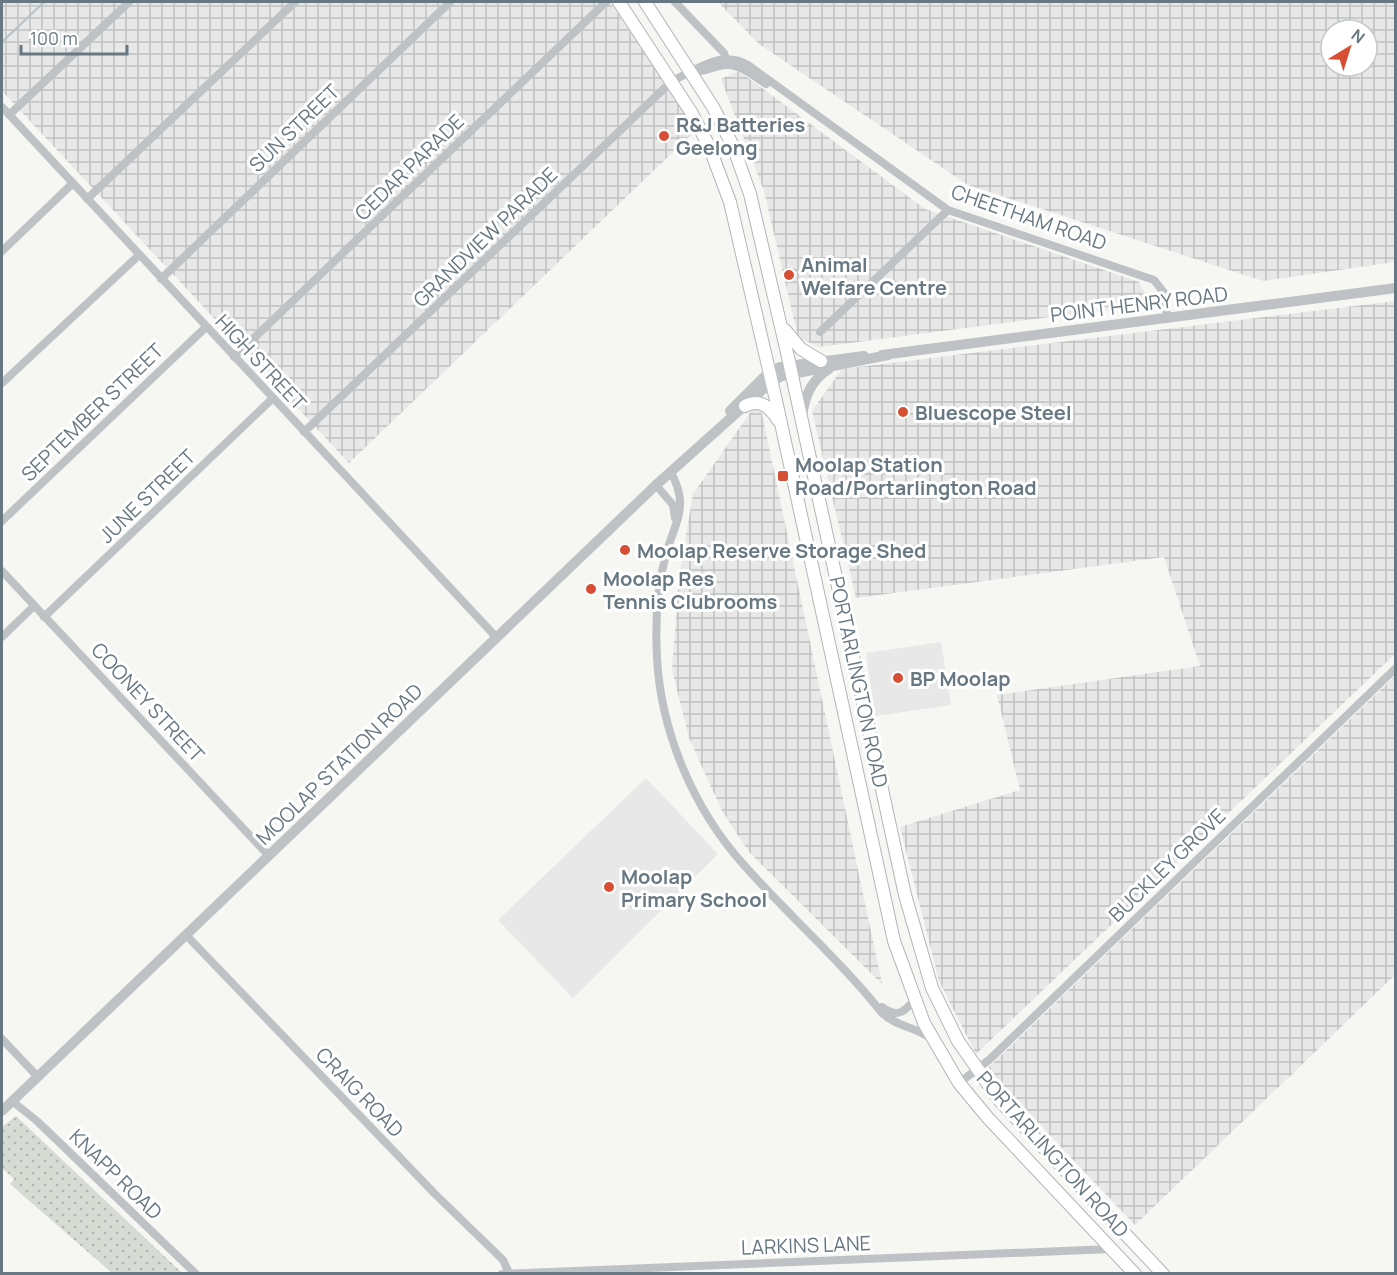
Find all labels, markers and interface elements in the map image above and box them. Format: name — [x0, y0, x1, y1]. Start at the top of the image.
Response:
scale bar — [21, 18, 128, 56]
north arrow — [1319, 18, 1379, 78]
text: N — [1347, 24, 1370, 48]
text: 100 m — [30, 26, 78, 50]
street label: SUN STREET — [243, 78, 345, 178]
street label: CEDAR PARADE — [349, 108, 469, 226]
place label: R&J Batteries Geelong — [676, 111, 806, 161]
marker: R&J Batteries Geelong — [657, 129, 671, 143]
street label: GRANDVIEW PARADE — [407, 161, 563, 313]
street label: CHEETHAM ROAD — [948, 178, 1110, 256]
place label: Animal Welfare Centre — [801, 251, 947, 301]
marker: Animal Welfare Centre — [782, 268, 796, 282]
street label: POINT HENRY ROAD — [1049, 280, 1229, 328]
street label: HIGH STREET — [210, 308, 312, 416]
street label: SEPTEMBER STREET — [15, 337, 169, 487]
place label: Bluescope Steel — [915, 399, 1072, 426]
marker: Bluescope Steel — [896, 405, 910, 419]
street label: JUNE STREET — [93, 443, 201, 549]
place label: Moolap Station Road/Portarlington Road — [795, 451, 1037, 501]
marker: Moolap Station Road/Portarlington Road — [776, 469, 790, 483]
place label: Moolap Reserve Storage Shed — [637, 537, 926, 564]
marker: Moolap Reserve Storage Shed — [618, 543, 632, 557]
place label: Moolap Res Tennis Clubrooms — [603, 565, 777, 615]
street label: PORTARLINGTON ROAD — [823, 574, 895, 790]
marker: Moolap Res Tennis Clubrooms — [584, 582, 598, 596]
street label: COONEY STREET — [86, 636, 211, 768]
place label: BP Moolap — [910, 665, 1011, 692]
marker: BP Moolap — [891, 671, 905, 685]
street label: MOOLAP STATION ROAD — [250, 677, 428, 851]
street label: BUCKLEY GROVE — [1103, 802, 1231, 928]
place label: Moolap Primary School — [621, 863, 767, 913]
marker: Moolap Primary School — [602, 880, 616, 894]
street label: CRAIG ROAD — [310, 1041, 410, 1143]
street label: PORTARLINGTON ROAD — [971, 1065, 1135, 1243]
street label: KNAPP ROAD — [64, 1123, 168, 1225]
street label: LARKINS LANE — [741, 1229, 871, 1261]

